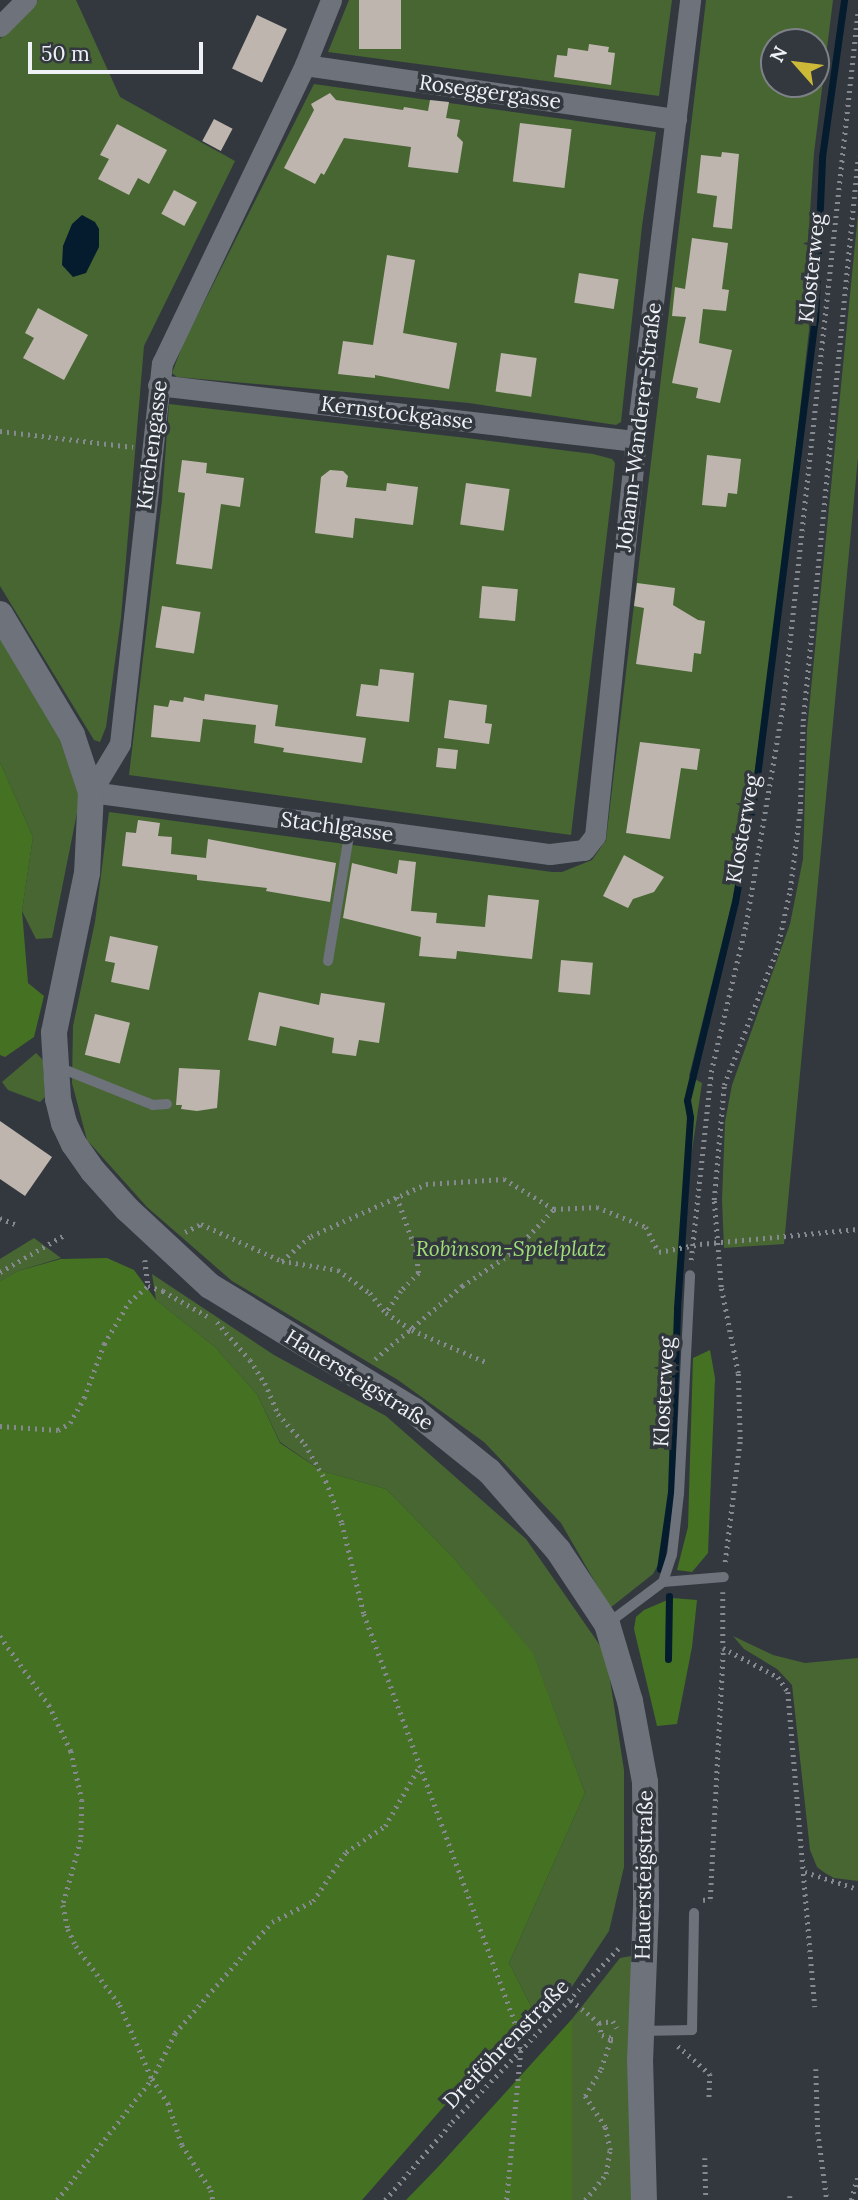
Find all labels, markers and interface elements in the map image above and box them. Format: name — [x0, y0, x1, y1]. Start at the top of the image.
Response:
scale bar — [32, 28, 206, 72]
north arrow — [760, 28, 830, 98]
text: 50 m — [41, 40, 90, 67]
text: N — [764, 42, 792, 66]
street label: Roseggergasse — [417, 70, 563, 114]
street label: Klosterweg — [794, 212, 830, 324]
street label: Johann-Wanderer-Straße — [611, 301, 667, 553]
street label: Kirchengasse — [132, 379, 172, 511]
street label: Kernstockgasse — [319, 391, 475, 435]
street label: Klosterweg — [721, 772, 765, 886]
street label: Stachlgasse — [279, 807, 395, 847]
park label: Robinson-Spielplatz — [416, 1236, 606, 1262]
street label: Hauersteigstraße — [280, 1324, 438, 1436]
street label: Klosterweg — [649, 1336, 679, 1448]
street label: Hauersteigstraße — [630, 1790, 658, 1960]
street label: Dreiföhrenstraße — [438, 1974, 574, 2114]

